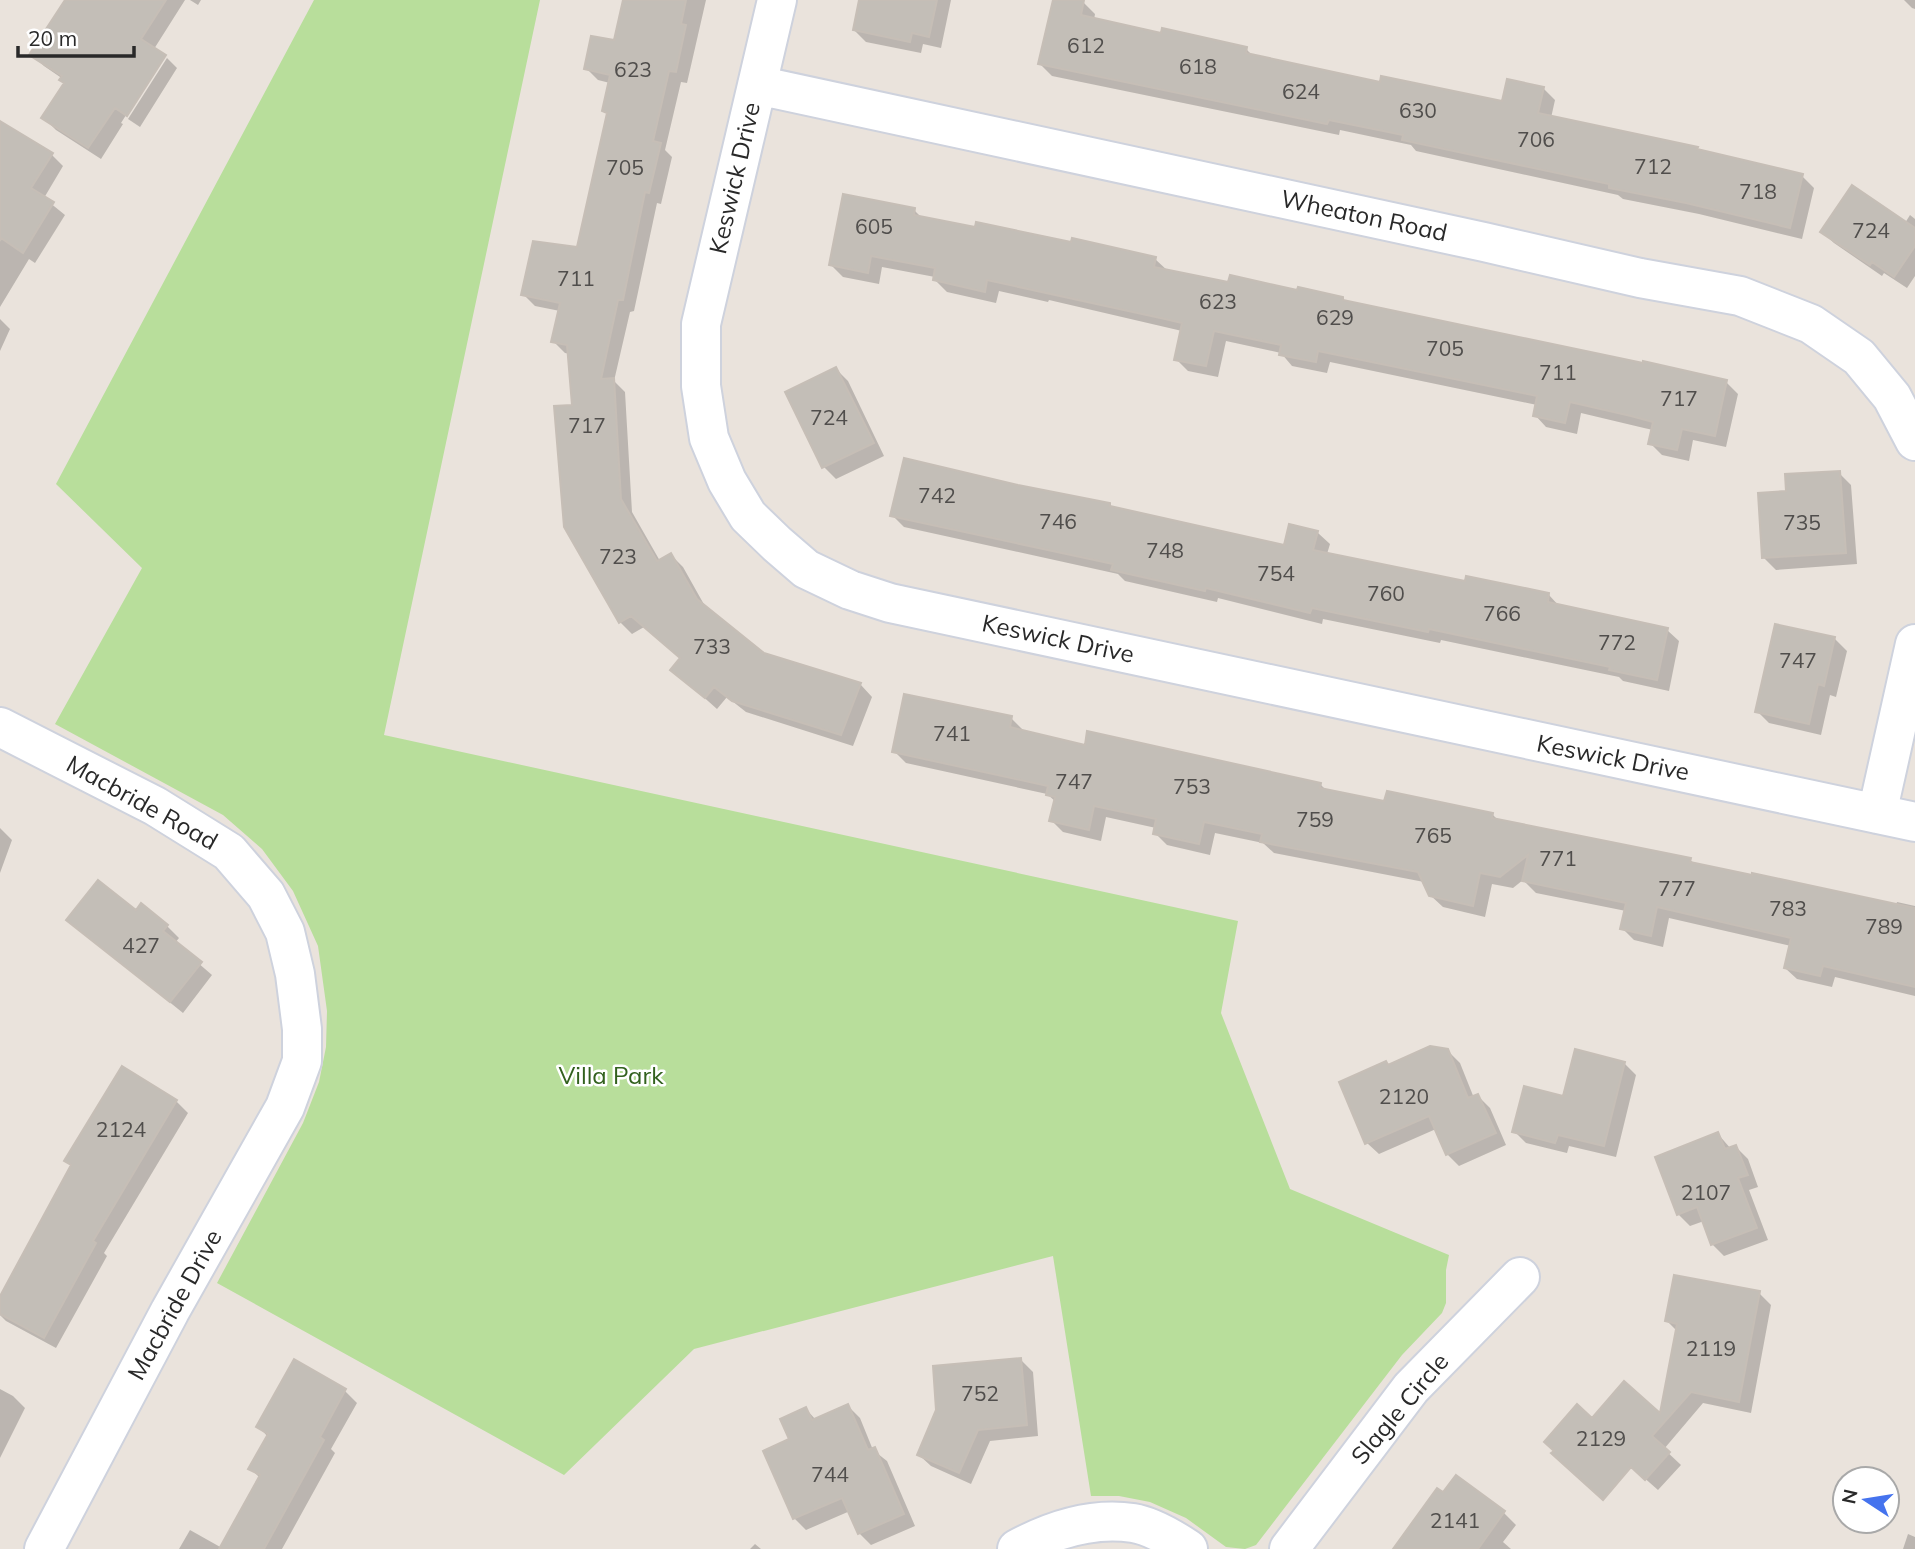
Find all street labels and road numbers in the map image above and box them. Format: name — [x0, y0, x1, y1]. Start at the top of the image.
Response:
street label: Keswick Drive — [702, 99, 766, 257]
street label: Wheaton Road — [1278, 183, 1450, 247]
street label: Keswick Drive — [979, 607, 1137, 669]
street label: Keswick Drive — [1534, 728, 1692, 787]
street label: Macbride Road — [62, 748, 223, 856]
street label: Macbride Drive — [120, 1224, 228, 1385]
street label: Slagle Circle — [1344, 1347, 1454, 1470]

